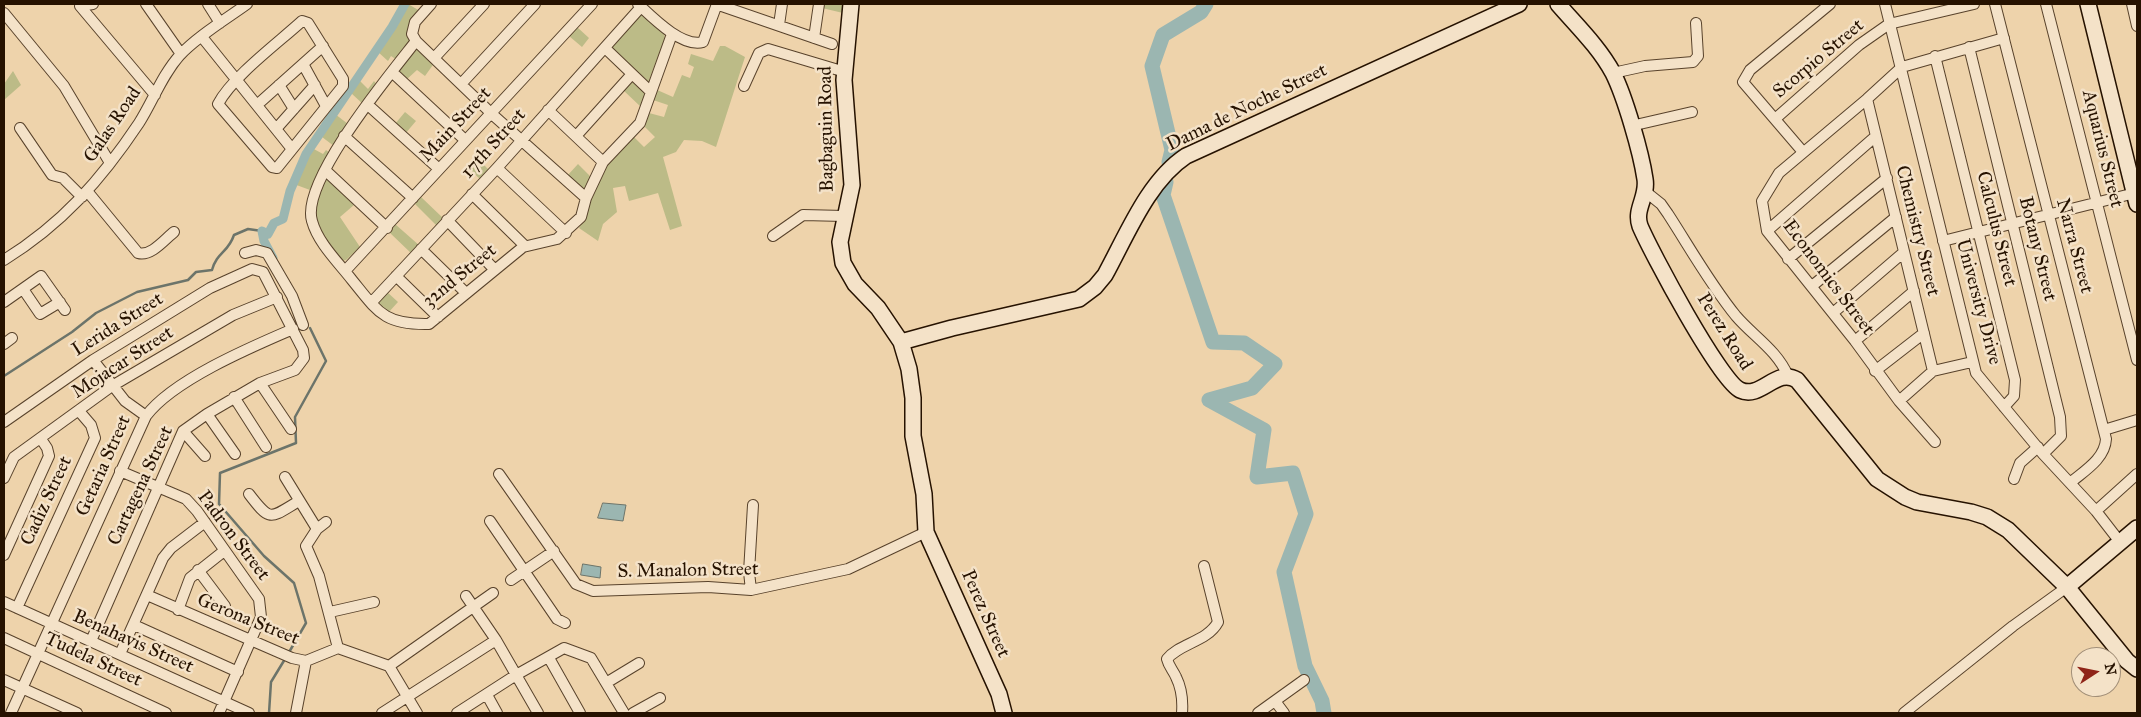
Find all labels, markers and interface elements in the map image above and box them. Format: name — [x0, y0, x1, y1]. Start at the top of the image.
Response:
street label: Scorpio Street — [1769, 14, 1869, 104]
street label: Dama de Noche Street — [1163, 59, 1331, 157]
street label: Bagbaguin Road — [815, 66, 839, 192]
street label: Galas Road — [79, 83, 147, 167]
street label: Main Street — [415, 83, 497, 167]
street label: Aquarius Street — [2076, 88, 2128, 210]
street label: 17th Street — [457, 104, 531, 184]
street label: Chemistry Street — [1890, 163, 1944, 299]
street label: Calculus Street — [1971, 169, 2021, 289]
street label: Botany Street — [2013, 194, 2061, 304]
street label: Narra Street — [2050, 196, 2098, 296]
street label: Economics Street — [1777, 216, 1879, 340]
street label: University Drive — [1950, 237, 2006, 367]
street label: 32nd Street — [419, 239, 501, 313]
street label: Lerida Street — [68, 288, 168, 362]
street label: Perez Road — [1691, 289, 1757, 375]
street label: Mojacar Street — [68, 322, 178, 404]
street label: Getaria Street — [72, 412, 136, 520]
street label: Cartagena Street — [103, 423, 179, 549]
street label: Cadiz Street — [16, 453, 78, 549]
street label: Padron Street — [192, 487, 274, 585]
street label: S. Manalon Street — [617, 558, 759, 584]
street label: Perez Street — [956, 567, 1014, 661]
street label: Gerona Street — [194, 589, 302, 651]
street label: Benahavis Street — [69, 605, 197, 679]
street label: Tudela Street — [41, 628, 145, 692]
north arrow — [2071, 647, 2121, 697]
text: N — [2101, 662, 2120, 677]

